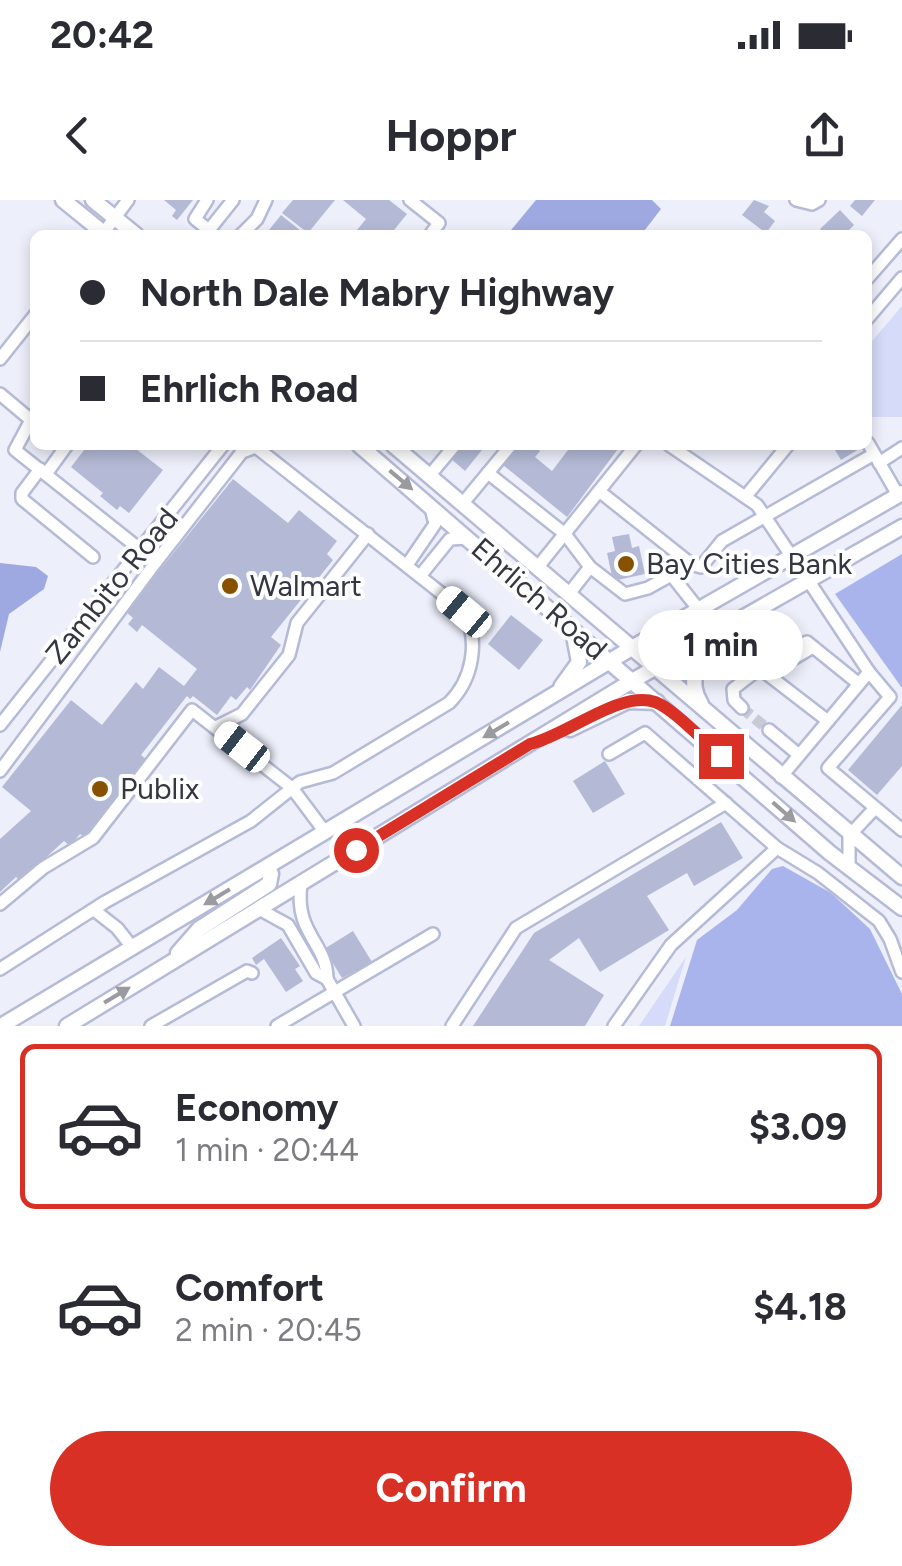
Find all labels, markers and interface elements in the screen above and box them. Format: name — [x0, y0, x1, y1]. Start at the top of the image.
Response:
text: 20:42 — [50, 12, 154, 58]
icon: back — [50, 108, 105, 163]
text: Hoppr — [385, 108, 517, 162]
icon: share — [797, 108, 852, 163]
text: North Dale Mabry Highway — [140, 270, 614, 316]
text: Ehrlich Road — [140, 366, 359, 412]
one-way arrow — [388, 469, 413, 490]
street label: Zambito Road — [38, 500, 186, 671]
street label: Ehrlich Road — [464, 530, 615, 668]
place label: Bay Cities Bank — [646, 545, 853, 582]
marker: Bay Cities Bank — [615, 553, 637, 575]
place label: Walmart — [250, 567, 362, 604]
marker: Walmart — [219, 575, 241, 597]
car — [431, 581, 497, 643]
callout: 1 min — [638, 611, 804, 681]
text: 1 min — [683, 626, 758, 664]
car — [209, 717, 275, 777]
one-way arrow — [482, 721, 510, 738]
route end — [699, 734, 744, 779]
place label: Publix — [120, 770, 199, 807]
marker: Publix — [89, 778, 111, 800]
one-way arrow — [772, 800, 796, 823]
route start — [334, 828, 379, 873]
one-way arrow — [203, 888, 231, 905]
one-way arrow — [103, 987, 131, 1005]
icon: car — [55, 1082, 145, 1172]
text: Economy — [175, 1085, 338, 1131]
text: $3.09 — [749, 1104, 847, 1150]
text: 1 min · 20:44 — [175, 1131, 359, 1169]
icon: car — [55, 1262, 145, 1352]
text: Comfort — [175, 1265, 324, 1311]
text: $4.18 — [753, 1284, 847, 1330]
text: 2 min · 20:45 — [175, 1311, 362, 1349]
button: Confirm — [50, 1431, 852, 1546]

